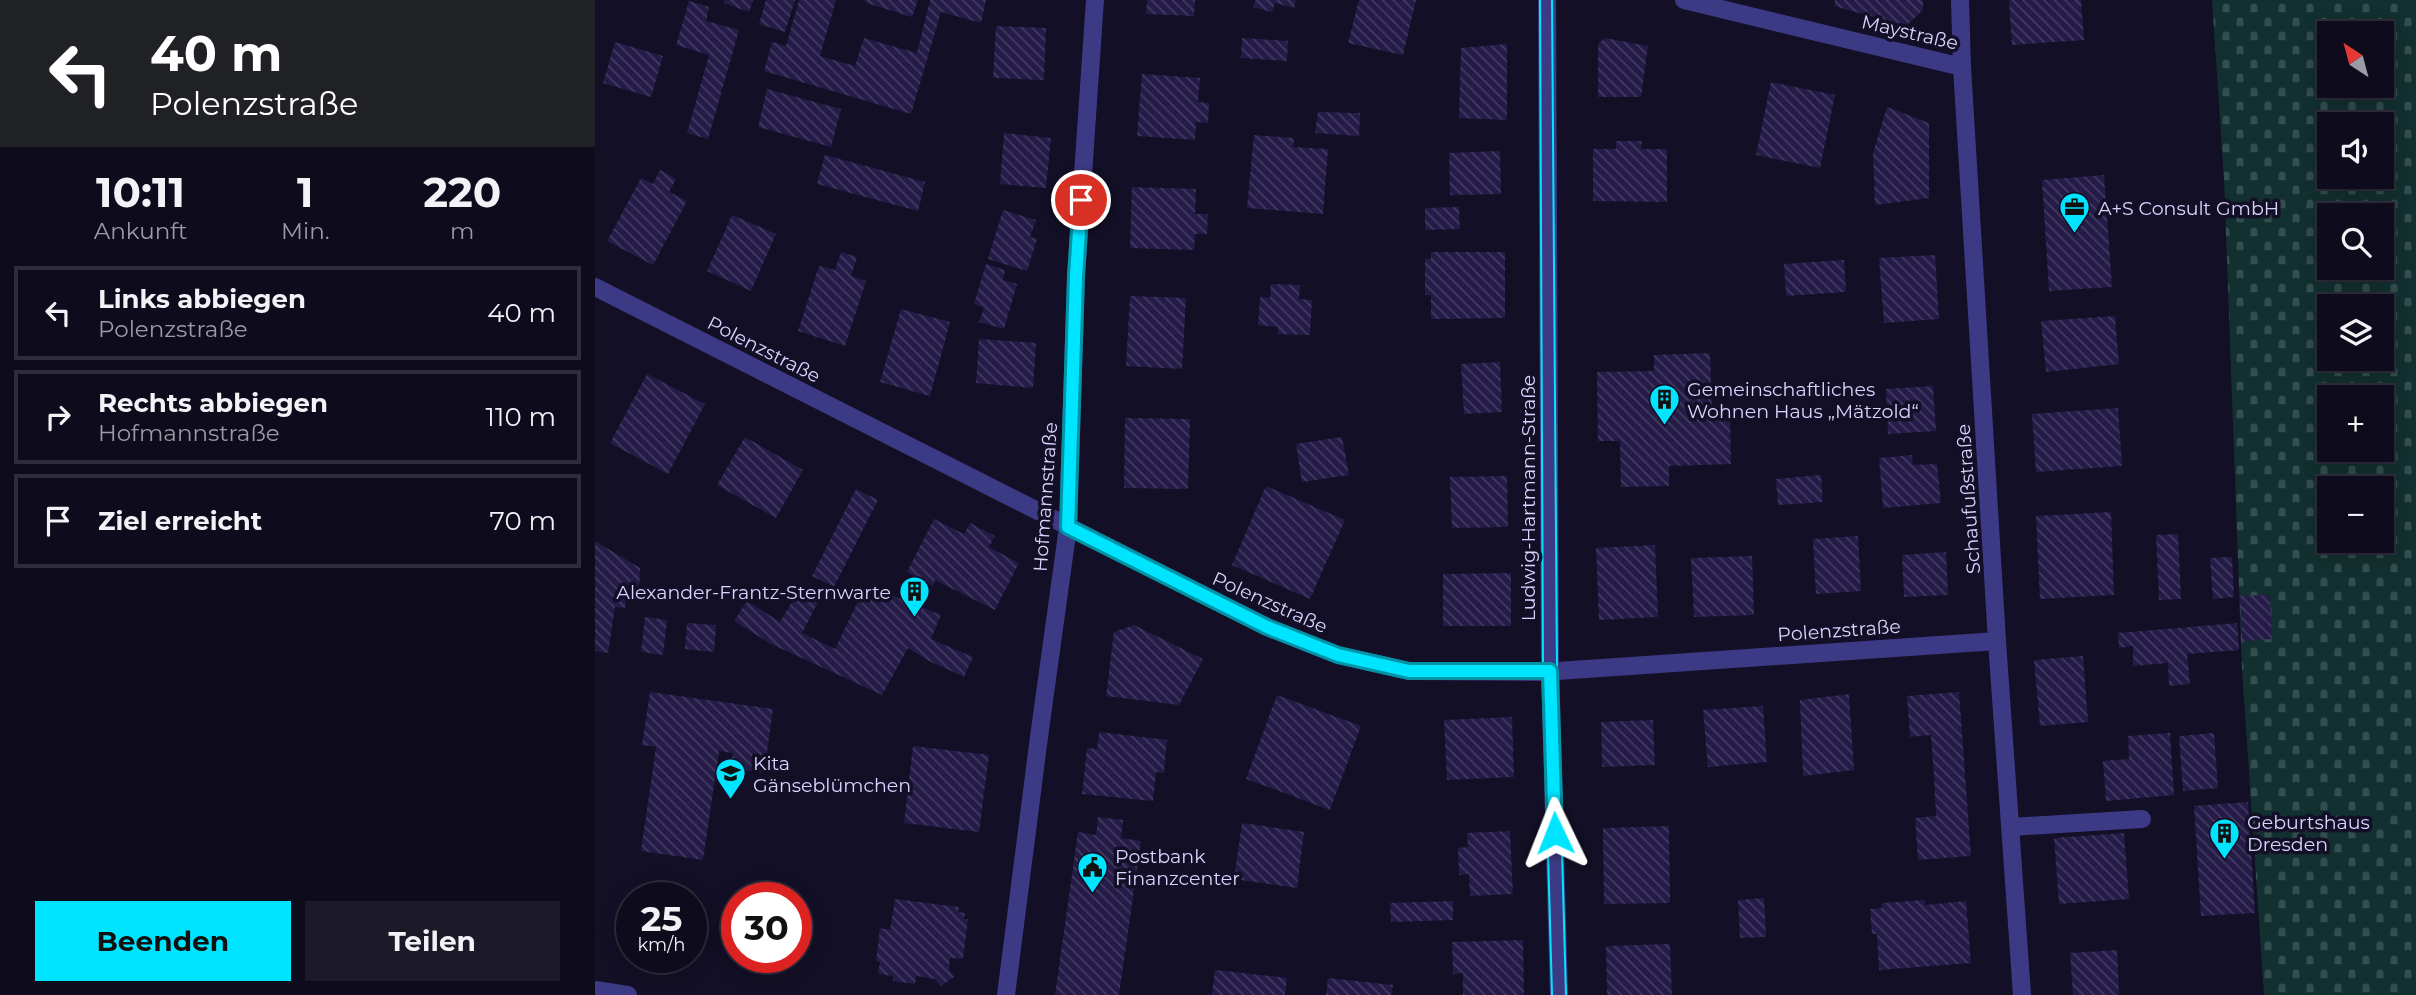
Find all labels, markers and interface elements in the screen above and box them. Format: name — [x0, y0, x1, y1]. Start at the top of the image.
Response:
street label: Maystraße — [1859, 10, 1960, 55]
north arrow — [2317, 21, 2394, 98]
map controls — [2317, 21, 2394, 553]
text: 40 m — [150, 24, 282, 83]
icon: left — [35, 28, 126, 119]
text: Polenzstraße — [150, 84, 358, 123]
button: sound — [2317, 112, 2394, 189]
text: 10:11 — [96, 166, 185, 218]
text: 1 — [297, 166, 314, 218]
text: 220 — [423, 166, 501, 218]
pin — [1051, 170, 1111, 230]
icon: arrive — [1062, 181, 1100, 219]
office icon: A+S Consult GmbH — [2058, 191, 2092, 235]
place label: A+S Consult GmbH — [2098, 197, 2279, 220]
button: search — [2317, 203, 2394, 280]
text: Ankunft — [94, 217, 187, 245]
text: Min. — [281, 217, 330, 245]
text: m — [450, 217, 474, 245]
text: Links abbiegen — [98, 283, 306, 315]
icon: left — [39, 294, 77, 332]
button: layers — [2317, 294, 2394, 371]
text: 40 m — [487, 297, 556, 329]
street label: Polenzstraße — [703, 311, 824, 388]
text: Polenzstraße — [98, 315, 248, 343]
street label: Ludwig-Hartmann-Straße — [1517, 375, 1540, 621]
place label: Gemeinschaftliches Wohnen Haus „Mätzold“ — [1687, 378, 1919, 423]
building icon: Gemeinschaftliches Wohnen Haus „Mätzold“ — [1647, 383, 1681, 427]
button: + — [2317, 385, 2394, 462]
text: Rechts abbiegen — [98, 387, 328, 419]
icon: right — [39, 398, 77, 436]
text: 110 m — [486, 401, 556, 433]
text: Hofmannstraße — [98, 419, 280, 447]
street label: Hofmannstraße — [1029, 421, 1062, 573]
street label: Schaufußstraße — [1952, 423, 1985, 575]
button: − — [2317, 476, 2394, 553]
icon: arrive — [39, 502, 77, 540]
text: Ziel erreicht — [98, 505, 262, 537]
text: 70 m — [490, 505, 556, 537]
street label: Polenzstraße — [1209, 567, 1331, 638]
building icon: Alexander-Frantz-Sternwarte — [897, 575, 931, 619]
place label: Alexander-Frantz-Sternwarte — [616, 581, 891, 604]
street label: Polenzstraße — [1777, 615, 1902, 646]
place label: Kita Gänseblümchen — [753, 752, 911, 797]
school or university icon: Kita Gänseblümchen — [713, 757, 747, 801]
position arrow — [1518, 796, 1592, 870]
place label: Geburtshaus Dresden — [2247, 811, 2370, 856]
building icon: Geburtshaus Dresden — [2207, 816, 2241, 860]
place label: Postbank Finanzcenter — [1115, 845, 1240, 890]
public building icon: Postbank Finanzcenter — [1075, 850, 1109, 894]
speed limit sign: 30 — [721, 882, 812, 973]
text: 25 — [641, 897, 682, 940]
button: Beenden — [35, 901, 291, 981]
button: Teilen — [305, 901, 560, 981]
text: km/h — [637, 934, 686, 956]

